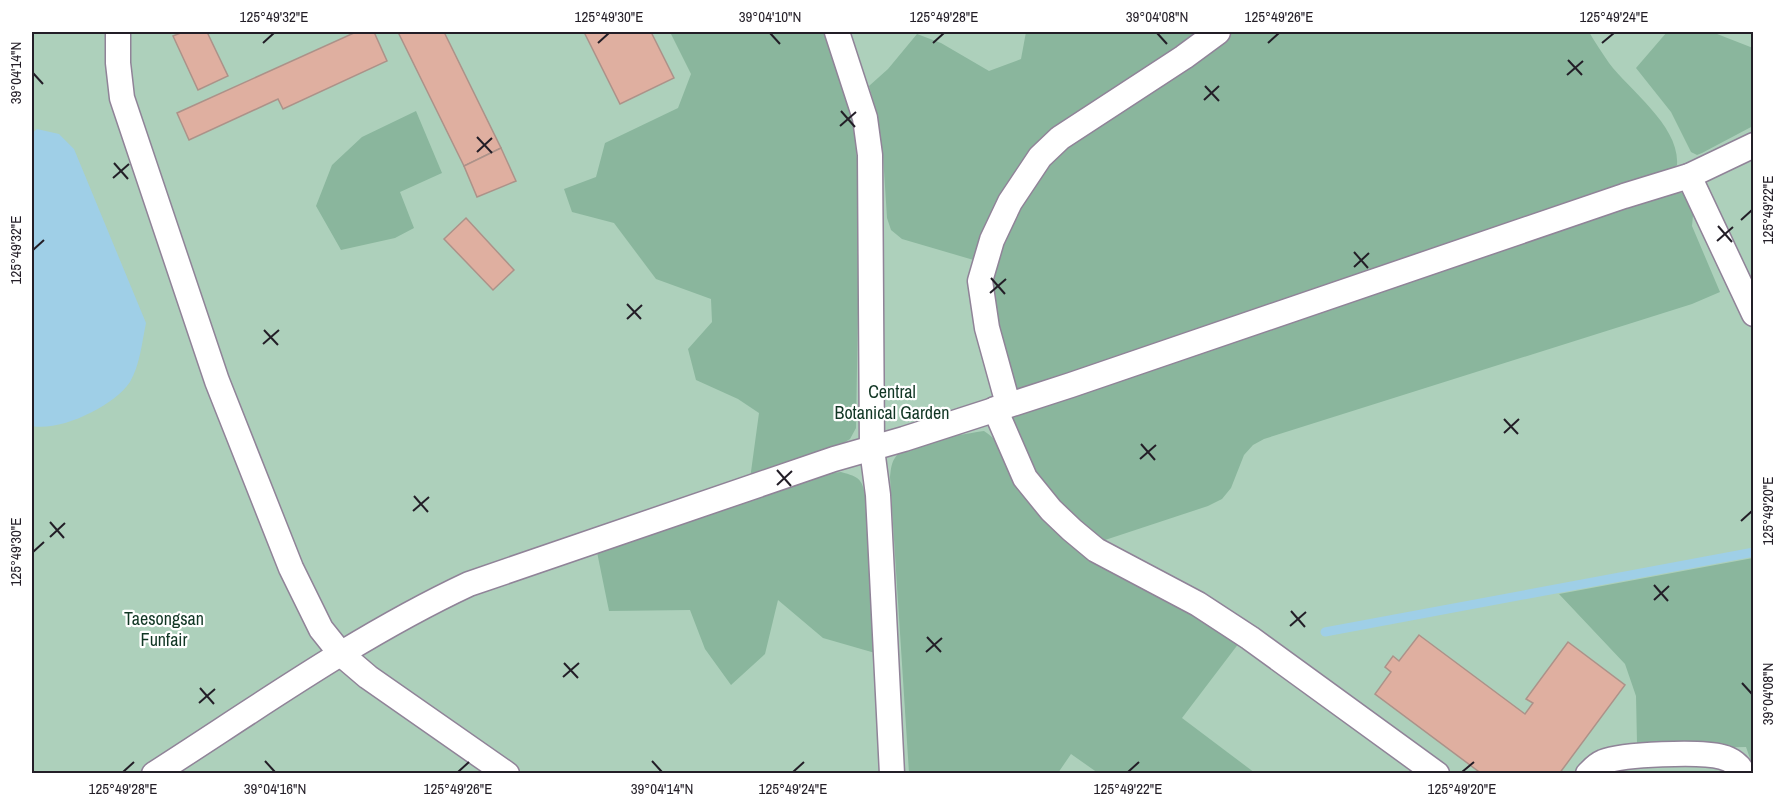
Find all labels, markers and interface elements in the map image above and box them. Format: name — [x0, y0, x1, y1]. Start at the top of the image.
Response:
text: 125°49'32"E — [240, 6, 308, 27]
text: 125°49'30"E — [575, 6, 643, 27]
text: 39°04'10"N — [739, 6, 801, 27]
text: 125°49'28"E — [910, 6, 978, 27]
text: 39°04'08"N — [1126, 6, 1188, 27]
text: 125°49'26"E — [1245, 6, 1313, 27]
text: 125°49'24"E — [1580, 6, 1648, 27]
text: 39°04'14"N — [5, 42, 26, 104]
text: 125°49'22"E — [1757, 176, 1778, 244]
text: 125°49'32"E — [5, 216, 26, 284]
park label: Central Botanical Garden — [835, 379, 949, 425]
text: 125°49'20"E — [1757, 477, 1778, 545]
text: 125°49'30"E — [5, 518, 26, 586]
park label: Taesongsan Funfair — [124, 606, 204, 652]
text: 39°04'08"N — [1757, 663, 1778, 725]
text: 125°49'28"E — [89, 778, 157, 799]
text: 39°04'16"N — [244, 778, 306, 799]
text: 125°49'26"E — [424, 778, 492, 799]
text: 39°04'14"N — [631, 778, 693, 799]
text: 125°49'24"E — [759, 778, 827, 799]
text: 125°49'22"E — [1094, 778, 1162, 799]
text: 125°49'20"E — [1428, 778, 1496, 799]

